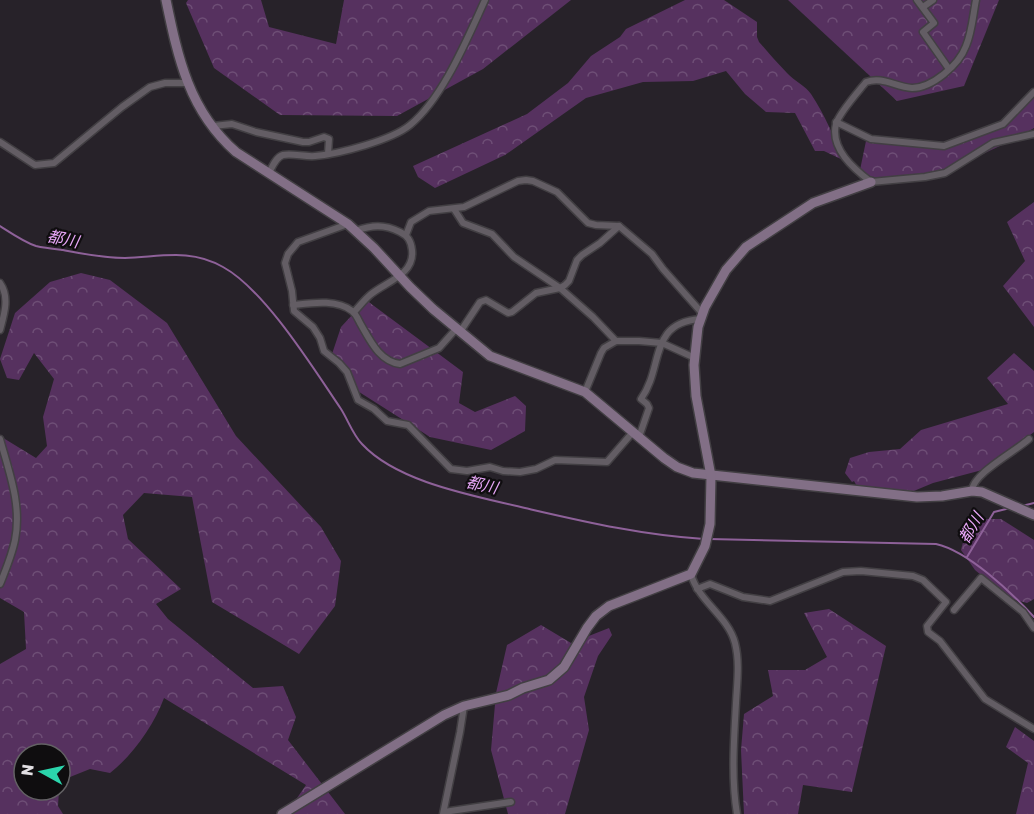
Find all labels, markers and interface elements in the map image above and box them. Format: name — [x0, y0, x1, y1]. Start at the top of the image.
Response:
water label: 都川 — [45, 227, 82, 252]
water label: 都川 — [464, 472, 502, 498]
water label: 都川 — [955, 508, 988, 547]
north arrow — [12, 742, 72, 802]
text: N — [17, 763, 38, 777]

